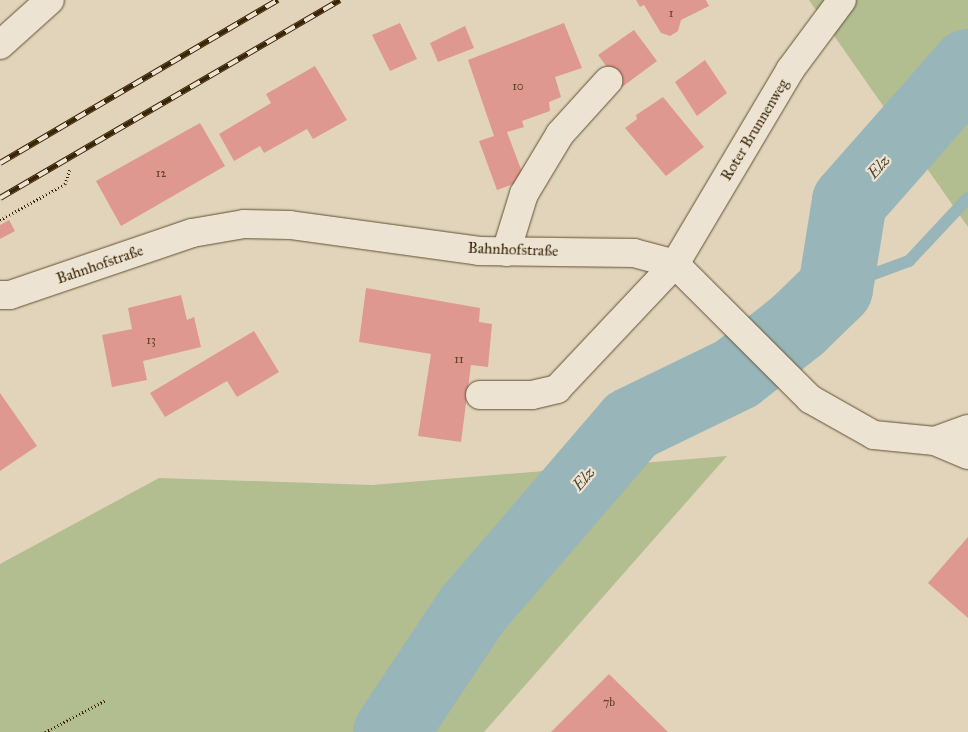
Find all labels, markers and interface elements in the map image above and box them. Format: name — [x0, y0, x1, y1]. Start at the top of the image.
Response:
house number: 1 — [669, 7, 673, 21]
street label: Roter Brunnenweg — [718, 76, 792, 184]
house number: 10 — [512, 80, 524, 94]
water label: Elz — [863, 151, 895, 183]
house number: 12 — [156, 167, 166, 181]
street label: Bahnhofstraße — [468, 239, 558, 261]
street label: Bahnhofstraße — [54, 242, 146, 288]
house number: 13 — [146, 334, 156, 348]
house number: 11 — [454, 353, 464, 367]
water label: Elz — [569, 463, 599, 495]
house number: 7b — [603, 696, 615, 710]

